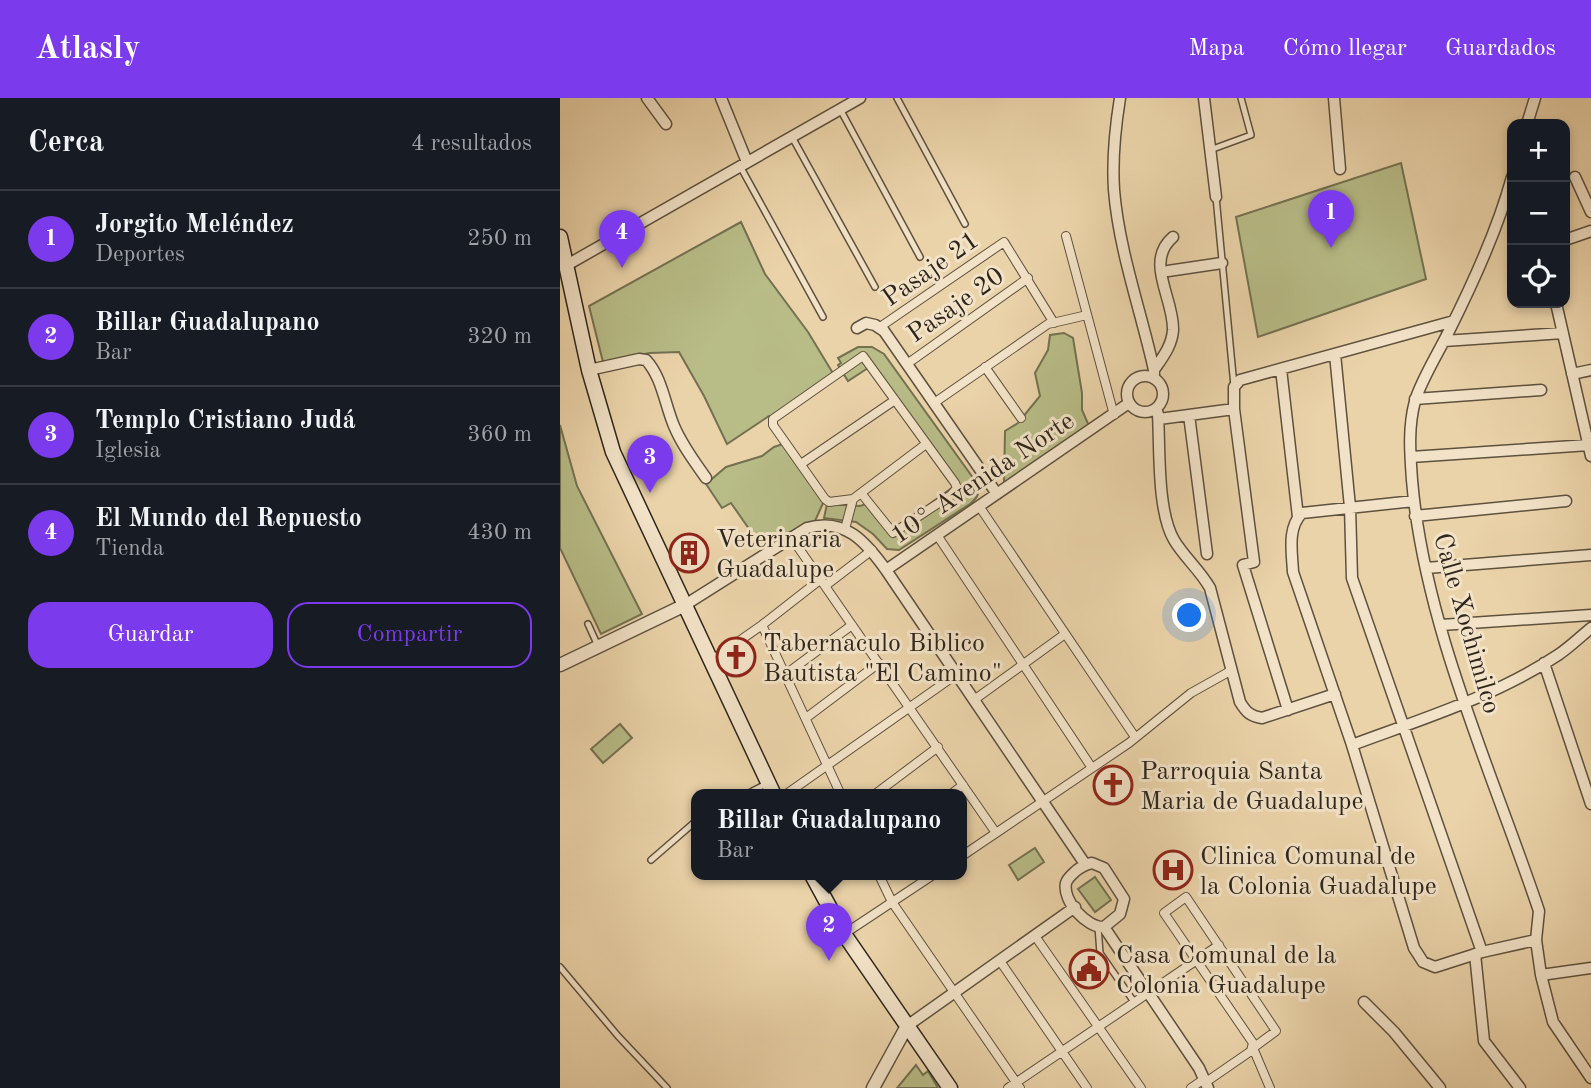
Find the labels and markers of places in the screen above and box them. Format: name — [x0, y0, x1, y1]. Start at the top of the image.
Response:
pin: 1 — [1308, 190, 1354, 248]
pin: 4 — [599, 210, 645, 268]
pin: 3 — [627, 435, 673, 493]
place label: Veterinaria Guadalupe — [716, 527, 842, 583]
building icon: Veterinaria Guadalupe — [668, 532, 710, 574]
place label: Tabernaculo Biblico Bautista "El Camino" — [763, 631, 1002, 687]
church icon: Tabernaculo Biblico Bautista "El Camino" — [715, 636, 757, 678]
place label: Parroquia Santa Maria de Guadalupe — [1140, 759, 1363, 815]
church icon: Parroquia Santa Maria de Guadalupe — [1092, 764, 1134, 806]
place label: Clinica Comunal de la Colonia Guadalupe — [1200, 844, 1437, 900]
hospital icon: Clinica Comunal de la Colonia Guadalupe — [1152, 849, 1194, 891]
pin: 2 — [806, 903, 852, 961]
place label: Casa Comunal de la Colonia Guadalupe — [1116, 943, 1337, 999]
public building icon: Casa Comunal de la Colonia Guadalupe — [1068, 948, 1110, 990]

